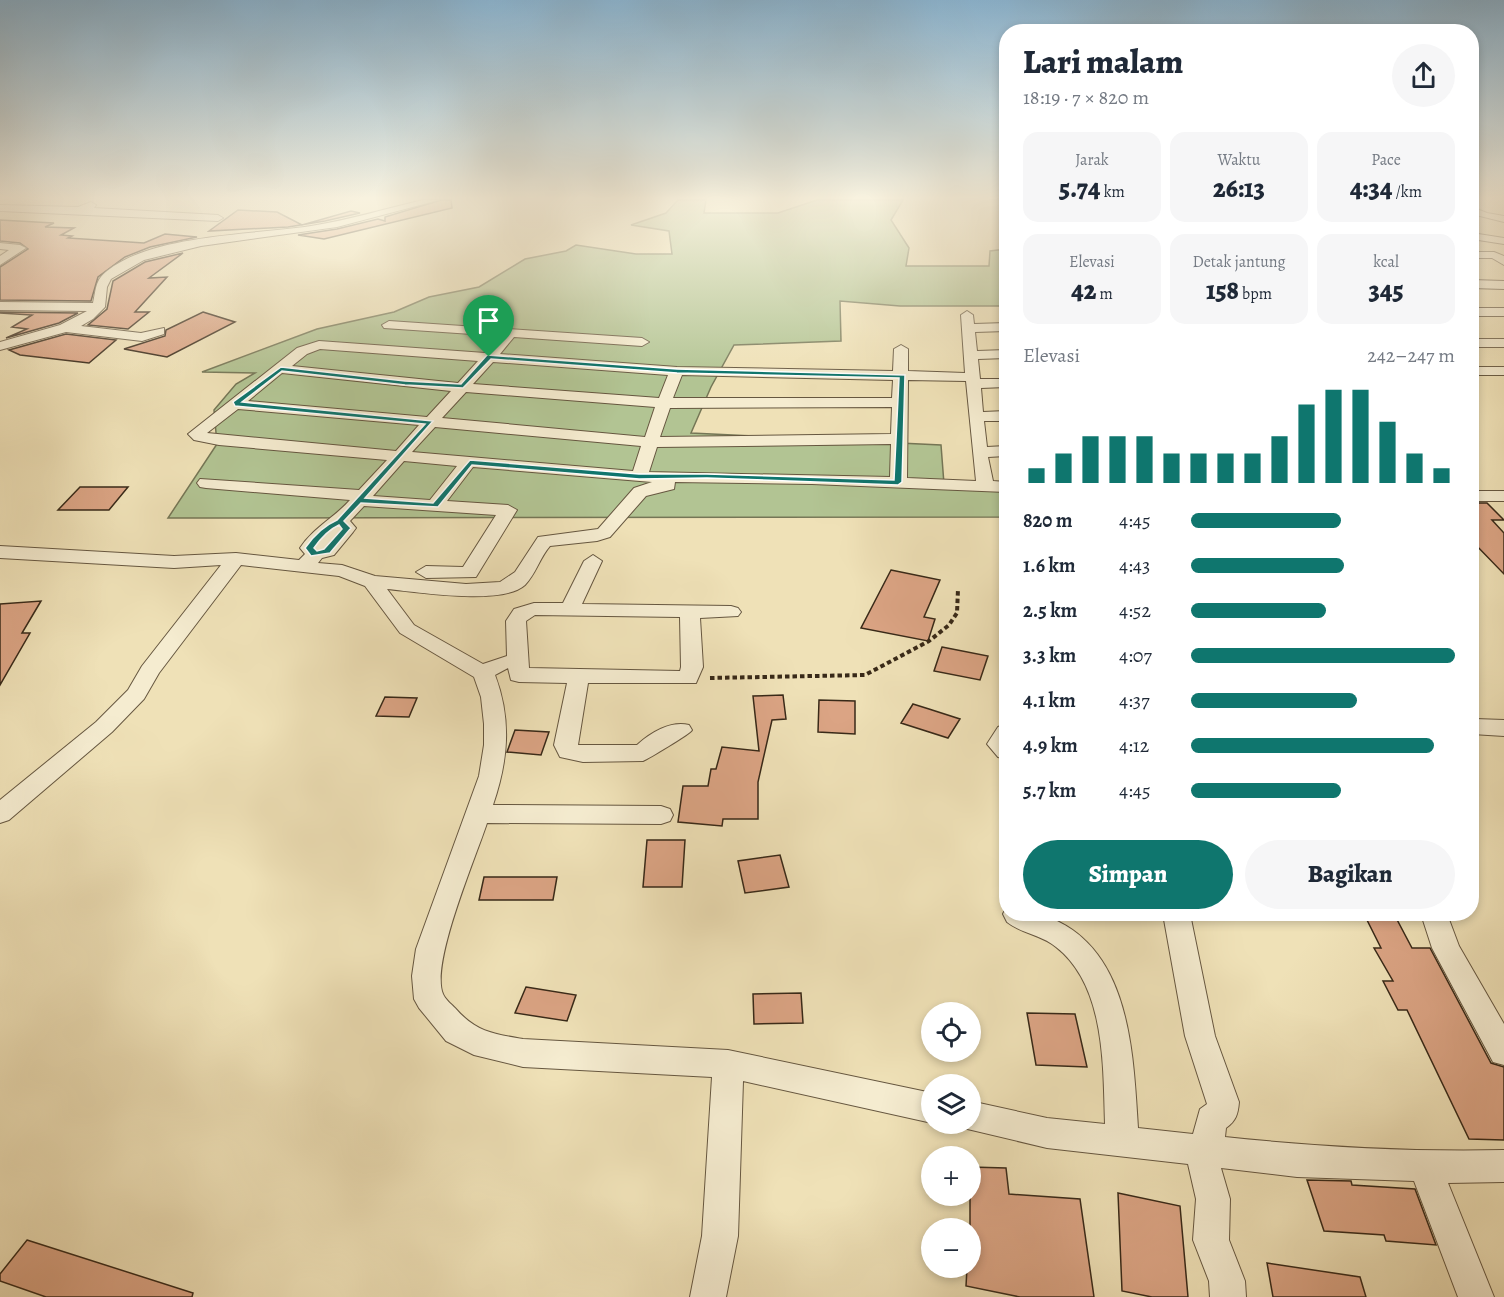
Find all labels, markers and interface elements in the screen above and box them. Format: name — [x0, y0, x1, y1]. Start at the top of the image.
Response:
text: Lari malam — [1023, 39, 1183, 84]
button: share — [1392, 44, 1455, 107]
text: 18:19 · 7 × 820 m — [1023, 84, 1149, 111]
text: Jarak — [1075, 149, 1109, 171]
text: Waktu — [1218, 149, 1260, 171]
text: Pace — [1371, 149, 1401, 171]
text: 5.74 — [1059, 171, 1100, 206]
text: 26:13 — [1213, 171, 1265, 206]
text: 4:34 — [1350, 171, 1392, 206]
text: km — [1100, 181, 1125, 203]
text: /km — [1392, 181, 1422, 203]
text: Elevasi — [1069, 251, 1115, 273]
text: Detak jantung — [1192, 251, 1286, 273]
text: kcal — [1373, 251, 1399, 273]
text: 42 — [1071, 273, 1096, 308]
text: 158 — [1206, 273, 1239, 308]
text: 345 — [1369, 273, 1403, 308]
text: m — [1096, 283, 1113, 305]
text: bpm — [1239, 283, 1272, 305]
pin — [463, 295, 514, 357]
icon: arrive — [472, 304, 505, 337]
text: Elevasi — [1023, 342, 1080, 369]
text: 242–247 m — [1367, 342, 1455, 369]
text: 820 m — [1023, 507, 1073, 534]
text: 4:45 — [1119, 507, 1150, 534]
text: 1.6 km — [1023, 552, 1076, 579]
text: 4:43 — [1119, 552, 1150, 579]
text: 2.5 km — [1023, 597, 1077, 624]
text: 4:52 — [1119, 597, 1151, 624]
text: 3.3 km — [1023, 642, 1076, 669]
text: 4:07 — [1119, 642, 1152, 669]
text: 4.1 km — [1023, 687, 1076, 714]
text: 4:37 — [1119, 687, 1150, 714]
text: 4.9 km — [1023, 732, 1078, 759]
text: 4:12 — [1119, 732, 1149, 759]
text: 5.7 km — [1023, 777, 1076, 804]
text: 4:45 — [1119, 777, 1150, 804]
button: Simpan — [1023, 840, 1233, 909]
button: Bagikan — [1245, 840, 1455, 909]
map controls — [921, 1002, 981, 1278]
button: locate — [921, 1002, 981, 1062]
button: layers — [921, 1074, 981, 1134]
button: + — [921, 1146, 981, 1206]
button: − — [921, 1218, 981, 1278]

